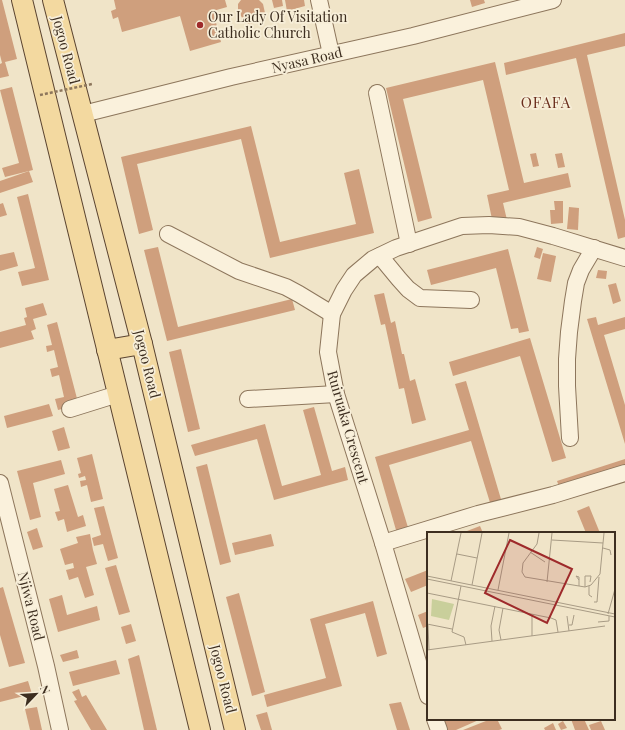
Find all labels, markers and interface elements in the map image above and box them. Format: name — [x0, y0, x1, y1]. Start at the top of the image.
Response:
place label: Our Lady Of Visitation Catholic Church — [208, 7, 348, 42]
street label: Jogoo Road — [48, 13, 85, 86]
marker: Our Lady Of Visitation Catholic Church — [195, 20, 205, 30]
street label: Nyasa Road — [270, 42, 344, 77]
district label: OFAFA — [521, 92, 571, 112]
street label: Jogoo Road — [130, 327, 165, 400]
street label: Ruiruaka Crescent — [323, 368, 374, 487]
inset map — [427, 532, 615, 720]
street label: Njiwa Road — [14, 569, 49, 642]
street label: Jogoo Road — [206, 642, 241, 715]
north arrow — [16, 674, 56, 714]
text: N — [37, 683, 54, 696]

